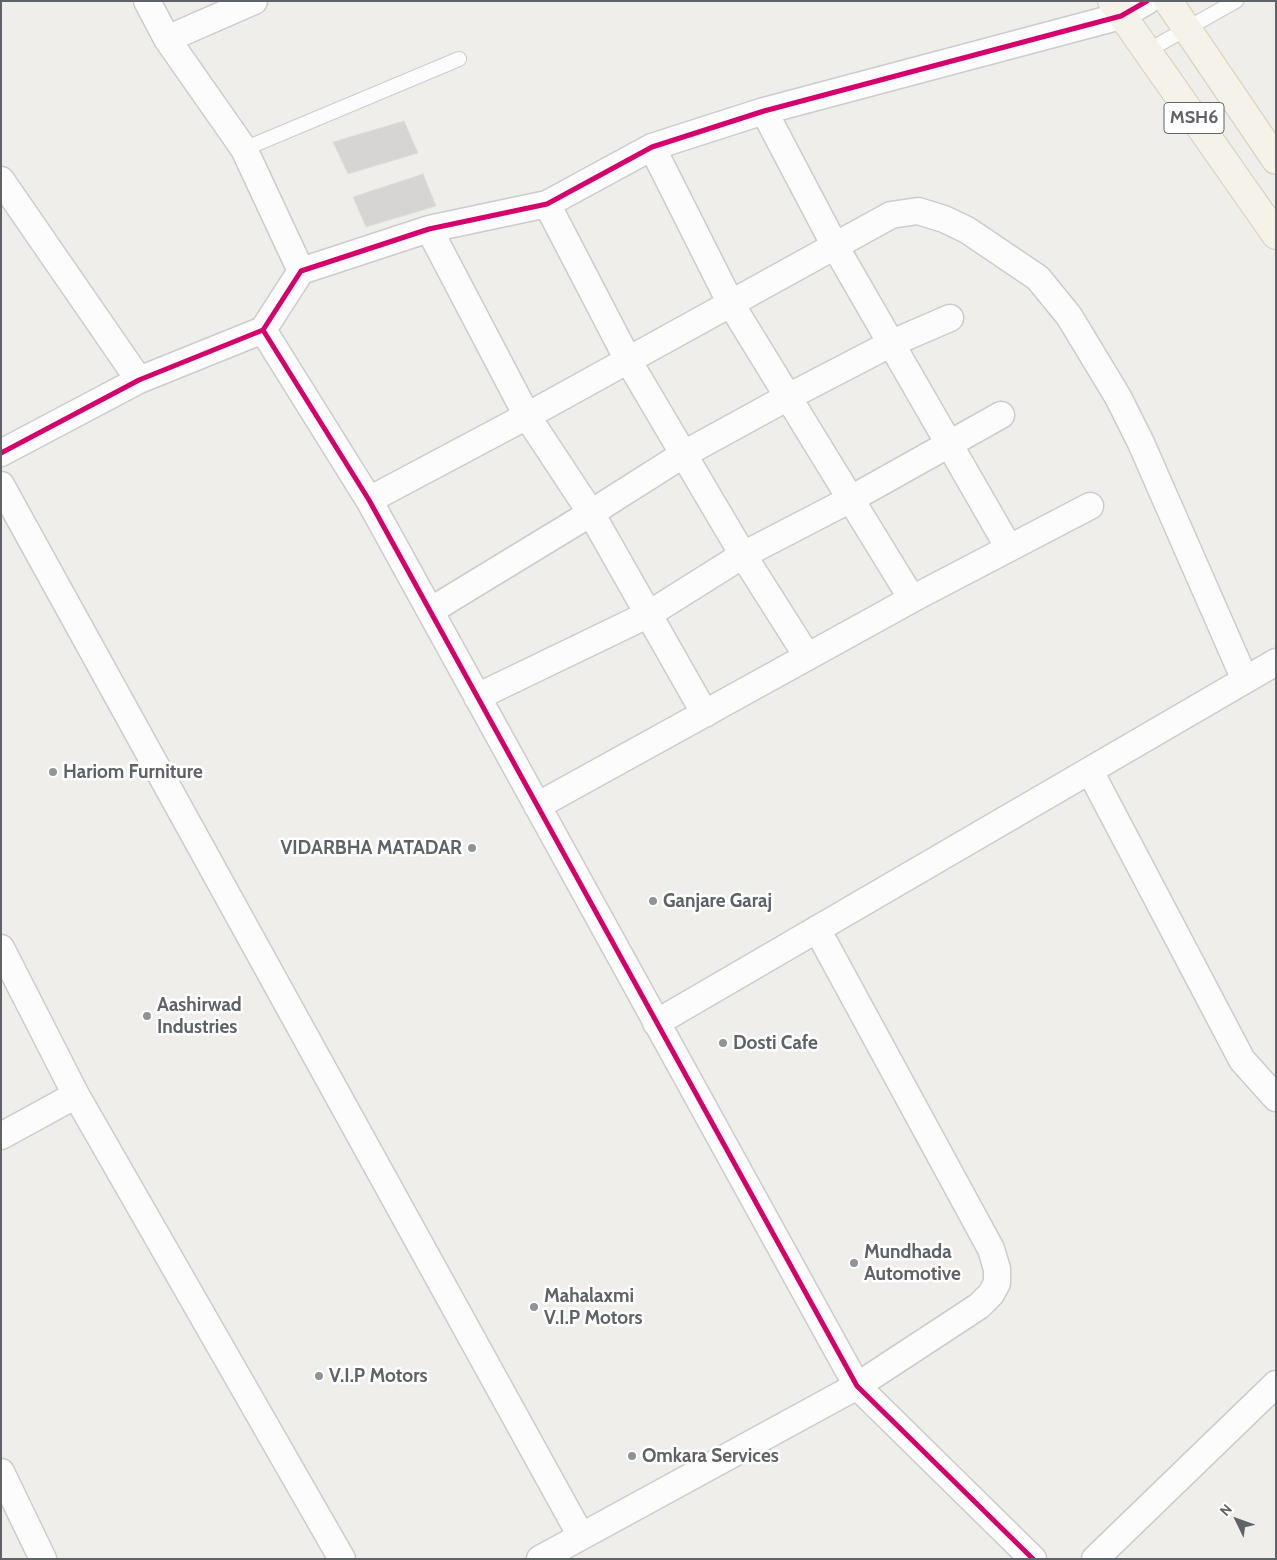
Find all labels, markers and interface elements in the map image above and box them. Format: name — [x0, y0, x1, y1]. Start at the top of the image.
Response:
road number: MSH6 — [1164, 102, 1224, 134]
place label: Hariom Furniture — [63, 761, 203, 783]
marker: Hariom Furniture — [47, 766, 59, 778]
place label: VIDARBHA MATADAR — [280, 837, 462, 859]
marker: VIDARBHA MATADAR — [466, 842, 478, 854]
place label: Ganjare Garaj — [663, 890, 772, 912]
marker: Ganjare Garaj — [647, 895, 659, 907]
place label: Aashirwad Industries — [157, 994, 242, 1038]
marker: Aashirwad Industries — [141, 1010, 153, 1022]
place label: Dosti Cafe — [733, 1032, 818, 1054]
marker: Dosti Cafe — [717, 1037, 729, 1049]
place label: Mundhada Automotive — [864, 1241, 961, 1285]
marker: Mundhada Automotive — [848, 1257, 860, 1269]
place label: Mahalaxmi V.I.P Motors — [544, 1285, 642, 1329]
marker: Mahalaxmi V.I.P Motors — [528, 1301, 540, 1313]
place label: V.I.P Motors — [329, 1365, 427, 1387]
marker: V.I.P Motors — [313, 1370, 325, 1382]
place label: Omkara Services — [642, 1445, 779, 1467]
marker: Omkara Services — [626, 1450, 638, 1462]
north arrow — [1212, 1495, 1262, 1545]
text: N — [1216, 1500, 1236, 1520]

